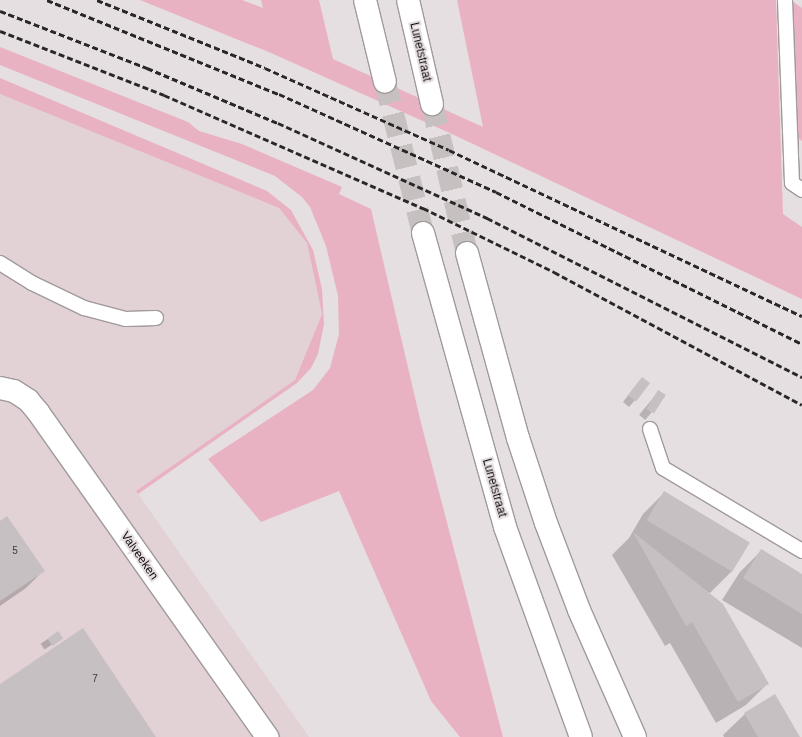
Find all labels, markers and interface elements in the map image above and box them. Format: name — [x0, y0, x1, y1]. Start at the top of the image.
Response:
street label: Lunetstraat — [406, 21, 434, 83]
street label: Lunetstraat — [479, 457, 509, 519]
street label: Valveeken — [117, 529, 161, 583]
house number: 5 — [12, 545, 18, 557]
house number: 7 — [92, 673, 98, 685]

